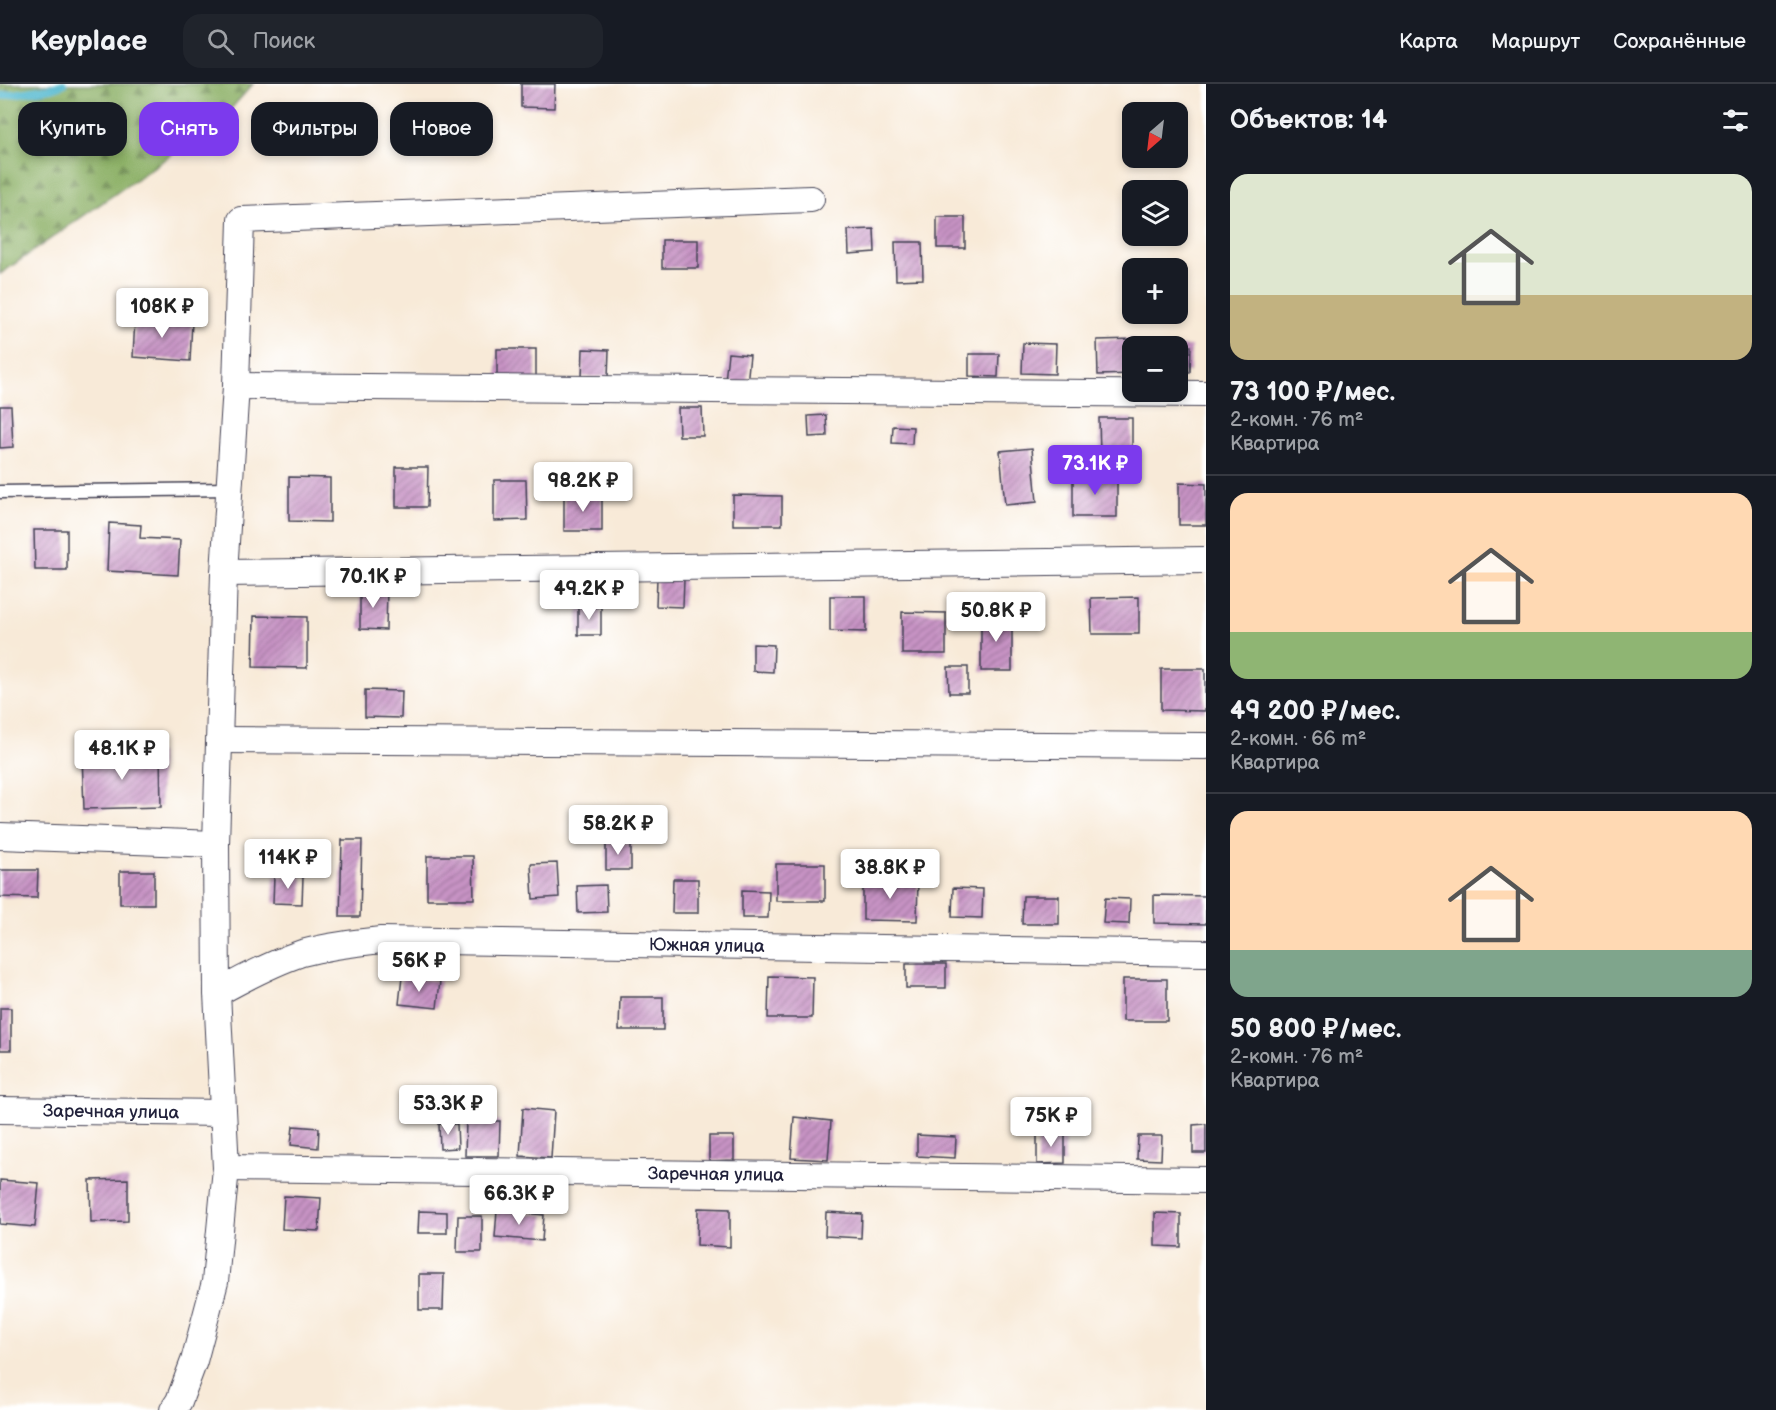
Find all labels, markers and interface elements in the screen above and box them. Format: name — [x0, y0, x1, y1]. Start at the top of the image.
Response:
search box — [183, 14, 603, 68]
text: Keyplace — [30, 25, 147, 58]
icon: search — [204, 25, 237, 58]
text: Поиск — [252, 28, 315, 55]
text: Карта — [1399, 29, 1458, 54]
text: Маршрут — [1491, 29, 1580, 54]
text: Сохранённые — [1613, 29, 1746, 54]
chip: Купить — [18, 102, 127, 156]
chip: Снять — [139, 102, 239, 156]
chip: Фильтры — [251, 102, 378, 156]
chip: Новое — [390, 102, 493, 156]
north arrow — [1122, 102, 1188, 168]
map controls — [1122, 102, 1188, 402]
icon: filters — [1719, 104, 1752, 137]
text: Объектов: 14 — [1230, 105, 1387, 136]
button: layers — [1122, 180, 1188, 246]
icon: home — [1437, 213, 1545, 321]
button: + — [1122, 258, 1188, 324]
pin: 108K ₽ — [113, 288, 211, 339]
text: 108K ₽ — [130, 295, 194, 319]
button: − — [1122, 336, 1188, 402]
text: 73 100 ₽/мес. — [1230, 377, 1395, 408]
text: 2-комн. · 76 m² — [1230, 408, 1363, 432]
text: Квартира — [1230, 432, 1320, 456]
pin: 73.1K ₽ — [1040, 445, 1150, 496]
text: 73.1K ₽ — [1062, 452, 1128, 476]
pin: 98.2K ₽ — [528, 462, 638, 513]
text: 98.2K ₽ — [548, 469, 618, 493]
icon: home — [1437, 532, 1545, 640]
pin: 70.1K ₽ — [318, 558, 428, 609]
text: 70.1K ₽ — [340, 565, 406, 589]
pin: 49.2K ₽ — [534, 570, 644, 621]
text: 49.2K ₽ — [554, 577, 624, 601]
pin: 50.8K ₽ — [941, 592, 1051, 643]
text: 50.8K ₽ — [960, 599, 1032, 623]
text: 49 200 ₽/мес. — [1230, 696, 1400, 727]
text: 2-комн. · 66 m² — [1230, 727, 1366, 751]
pin: 48.1K ₽ — [67, 730, 177, 781]
text: 48.1K ₽ — [88, 737, 156, 761]
text: Квартира — [1230, 751, 1320, 775]
pin: 58.2K ₽ — [563, 805, 673, 856]
text: 58.2K ₽ — [583, 812, 653, 836]
pin: 114K ₽ — [239, 839, 337, 890]
text: 114K ₽ — [258, 846, 318, 870]
pin: 38.8K ₽ — [835, 849, 945, 900]
icon: home — [1437, 850, 1545, 958]
text: 38.8K ₽ — [855, 856, 925, 880]
street label: Южная улица — [649, 934, 765, 957]
pin: 56K ₽ — [377, 942, 461, 993]
text: 56K ₽ — [392, 949, 446, 973]
text: 50 800 ₽/мес. — [1230, 1014, 1402, 1045]
text: 2-комн. · 76 m² — [1230, 1045, 1363, 1069]
text: Квартира — [1230, 1069, 1320, 1093]
pin: 53.3K ₽ — [393, 1085, 503, 1136]
text: 53.3K ₽ — [413, 1092, 483, 1116]
pin: 75K ₽ — [1009, 1097, 1093, 1148]
street label: Заречная улица — [43, 1101, 180, 1123]
text: 75K ₽ — [1024, 1104, 1078, 1128]
street label: Заречная улица — [648, 1163, 785, 1186]
pin: 66.3K ₽ — [464, 1175, 574, 1226]
text: 66.3K ₽ — [484, 1182, 554, 1206]

